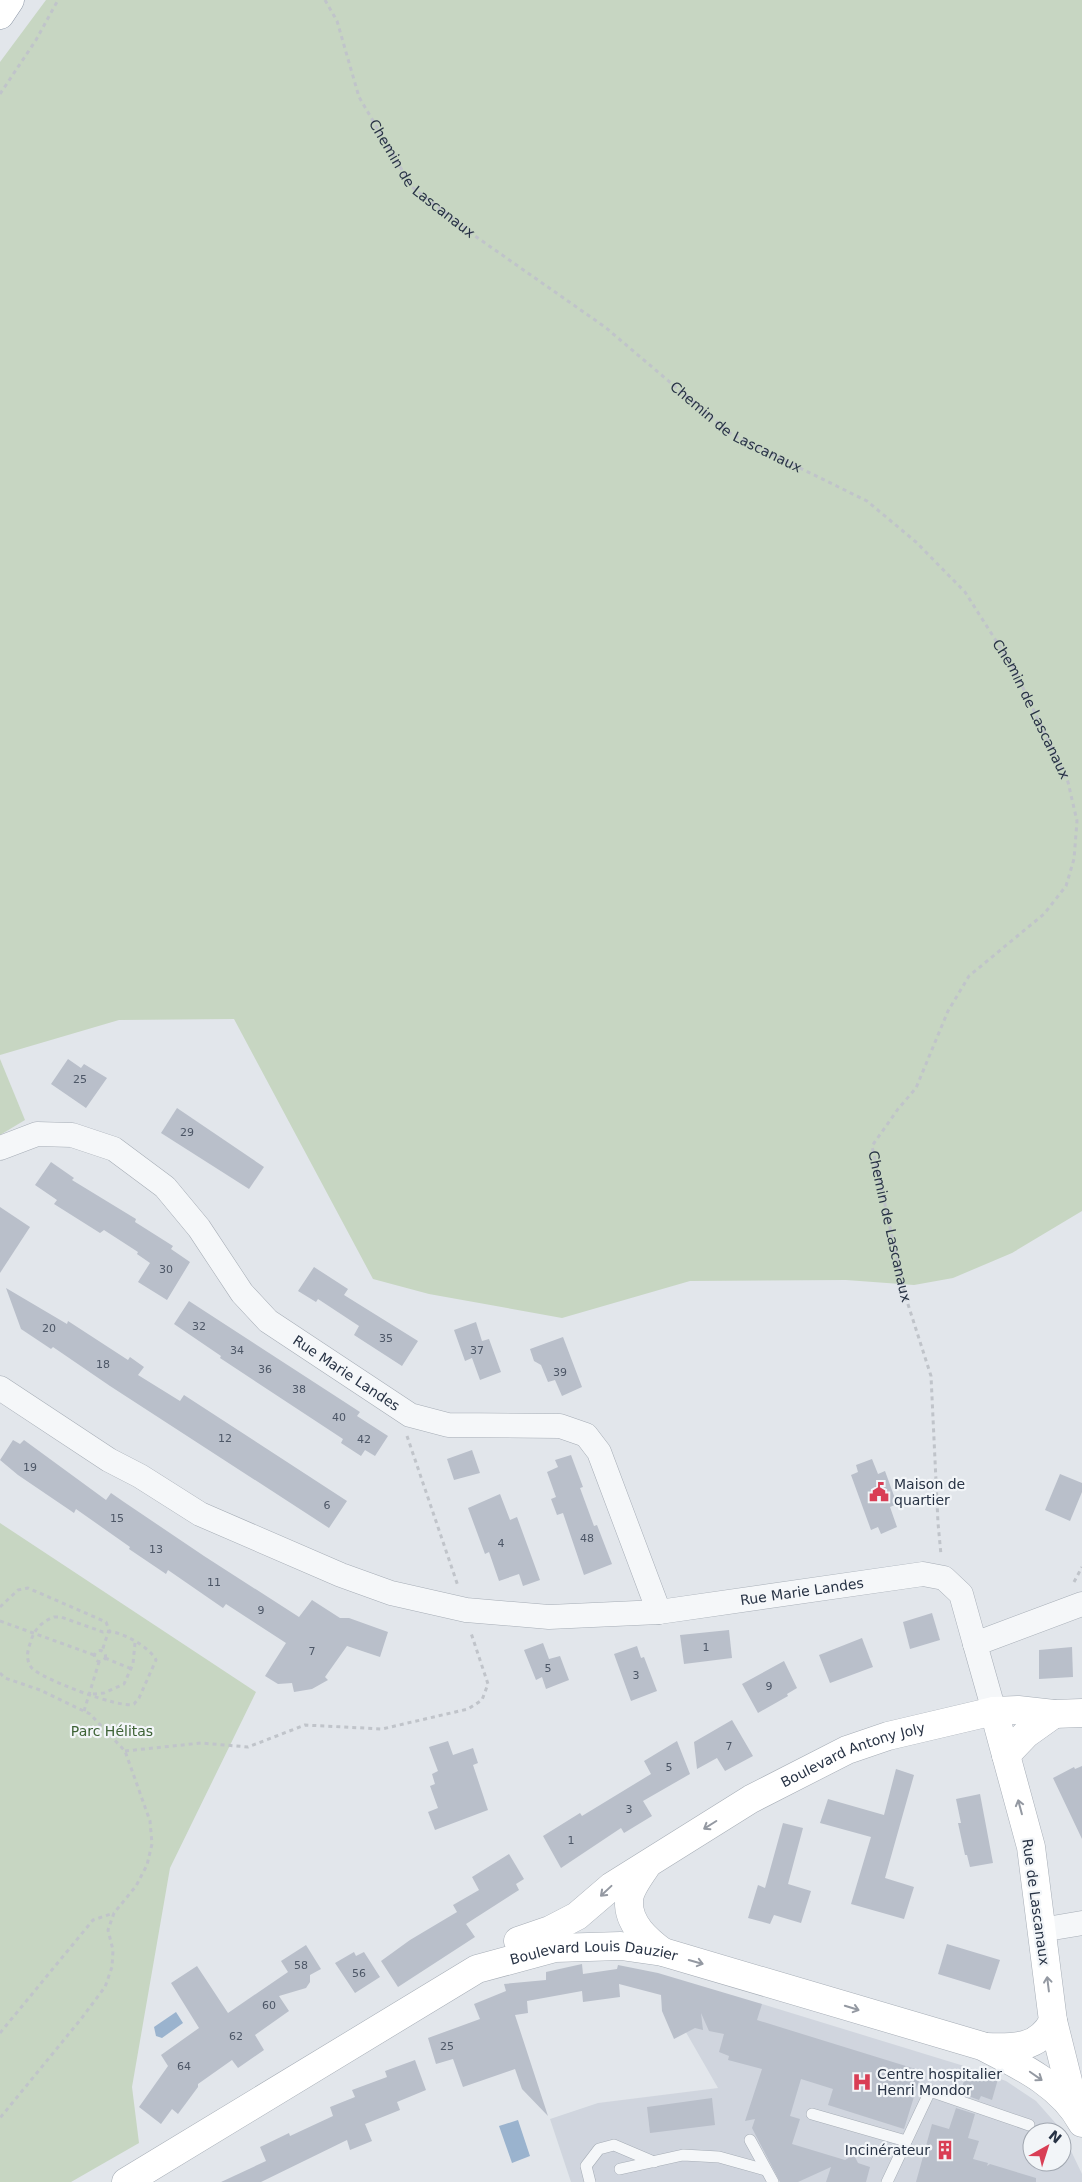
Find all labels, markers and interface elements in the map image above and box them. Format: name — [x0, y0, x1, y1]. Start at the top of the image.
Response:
street label: Chemin de Lascanaux — [366, 116, 478, 241]
street label: Chemin de Lascanaux — [667, 378, 804, 476]
street label: Chemin de Lascanaux — [989, 636, 1073, 782]
house number: 25 — [73, 1073, 87, 1086]
house number: 29 — [180, 1126, 194, 1139]
street label: Chemin de Lascanaux — [865, 1149, 915, 1304]
house number: 30 — [159, 1263, 173, 1276]
house number: 32 — [192, 1320, 206, 1333]
house number: 20 — [42, 1322, 56, 1335]
street label: Rue Marie Landes — [290, 1332, 403, 1414]
house number: 35 — [379, 1332, 393, 1345]
house number: 34 — [230, 1344, 244, 1357]
house number: 37 — [470, 1344, 484, 1357]
house number: 18 — [96, 1358, 110, 1371]
house number: 36 — [258, 1363, 272, 1376]
house number: 39 — [553, 1366, 567, 1379]
house number: 38 — [292, 1383, 306, 1396]
house number: 40 — [332, 1411, 346, 1424]
house number: 12 — [218, 1432, 232, 1445]
house number: 42 — [357, 1433, 371, 1446]
house number: 19 — [23, 1461, 37, 1474]
place label: Maison de quartier — [894, 1476, 965, 1508]
public building icon: Maison de quartier — [868, 1481, 890, 1503]
house number: 6 — [324, 1499, 331, 1512]
house number: 15 — [110, 1512, 124, 1525]
house number: 48 — [580, 1532, 594, 1545]
house number: 4 — [498, 1537, 505, 1550]
house number: 13 — [149, 1543, 163, 1556]
street label: Rue Marie Landes — [739, 1575, 865, 1608]
house number: 11 — [207, 1576, 221, 1589]
house number: 9 — [258, 1604, 265, 1617]
house number: 1 — [703, 1641, 710, 1654]
house number: 7 — [309, 1645, 316, 1658]
house number: 5 — [545, 1662, 552, 1675]
house number: 3 — [633, 1669, 640, 1682]
house number: 9 — [766, 1680, 773, 1693]
street label: Boulevard Antony Joly — [778, 1720, 927, 1790]
park label: Parc Hélitas — [71, 1723, 153, 1739]
house number: 7 — [726, 1740, 733, 1753]
house number: 5 — [666, 1761, 673, 1774]
one-way arrow — [1014, 1799, 1024, 1815]
house number: 3 — [626, 1803, 633, 1816]
one-way arrow — [703, 1821, 717, 1831]
house number: 1 — [568, 1834, 575, 1847]
street label: Rue de Lascanaux — [1019, 1838, 1053, 1966]
one-way arrow — [599, 1885, 612, 1897]
street label: Boulevard Louis Dauzier — [508, 1938, 680, 1968]
one-way arrow — [688, 1957, 704, 1967]
house number: 58 — [294, 1959, 308, 1972]
house number: 56 — [352, 1967, 366, 1980]
one-way arrow — [1043, 1977, 1053, 1993]
house number: 60 — [262, 1999, 276, 2012]
one-way arrow — [843, 2003, 859, 2013]
house number: 62 — [229, 2030, 243, 2043]
house number: 25 — [440, 2040, 454, 2053]
house number: 64 — [177, 2060, 191, 2073]
place label: Centre hospitalier Henri Mondor — [877, 2066, 1002, 2098]
hospital icon: Centre hospitalier Henri Mondor — [851, 2071, 873, 2093]
one-way arrow — [1029, 2071, 1043, 2081]
north arrow — [1022, 2122, 1072, 2172]
text: N — [1046, 2127, 1065, 2147]
building icon: Incinérateur — [934, 2139, 956, 2161]
place label: Incinérateur — [845, 2142, 930, 2158]

